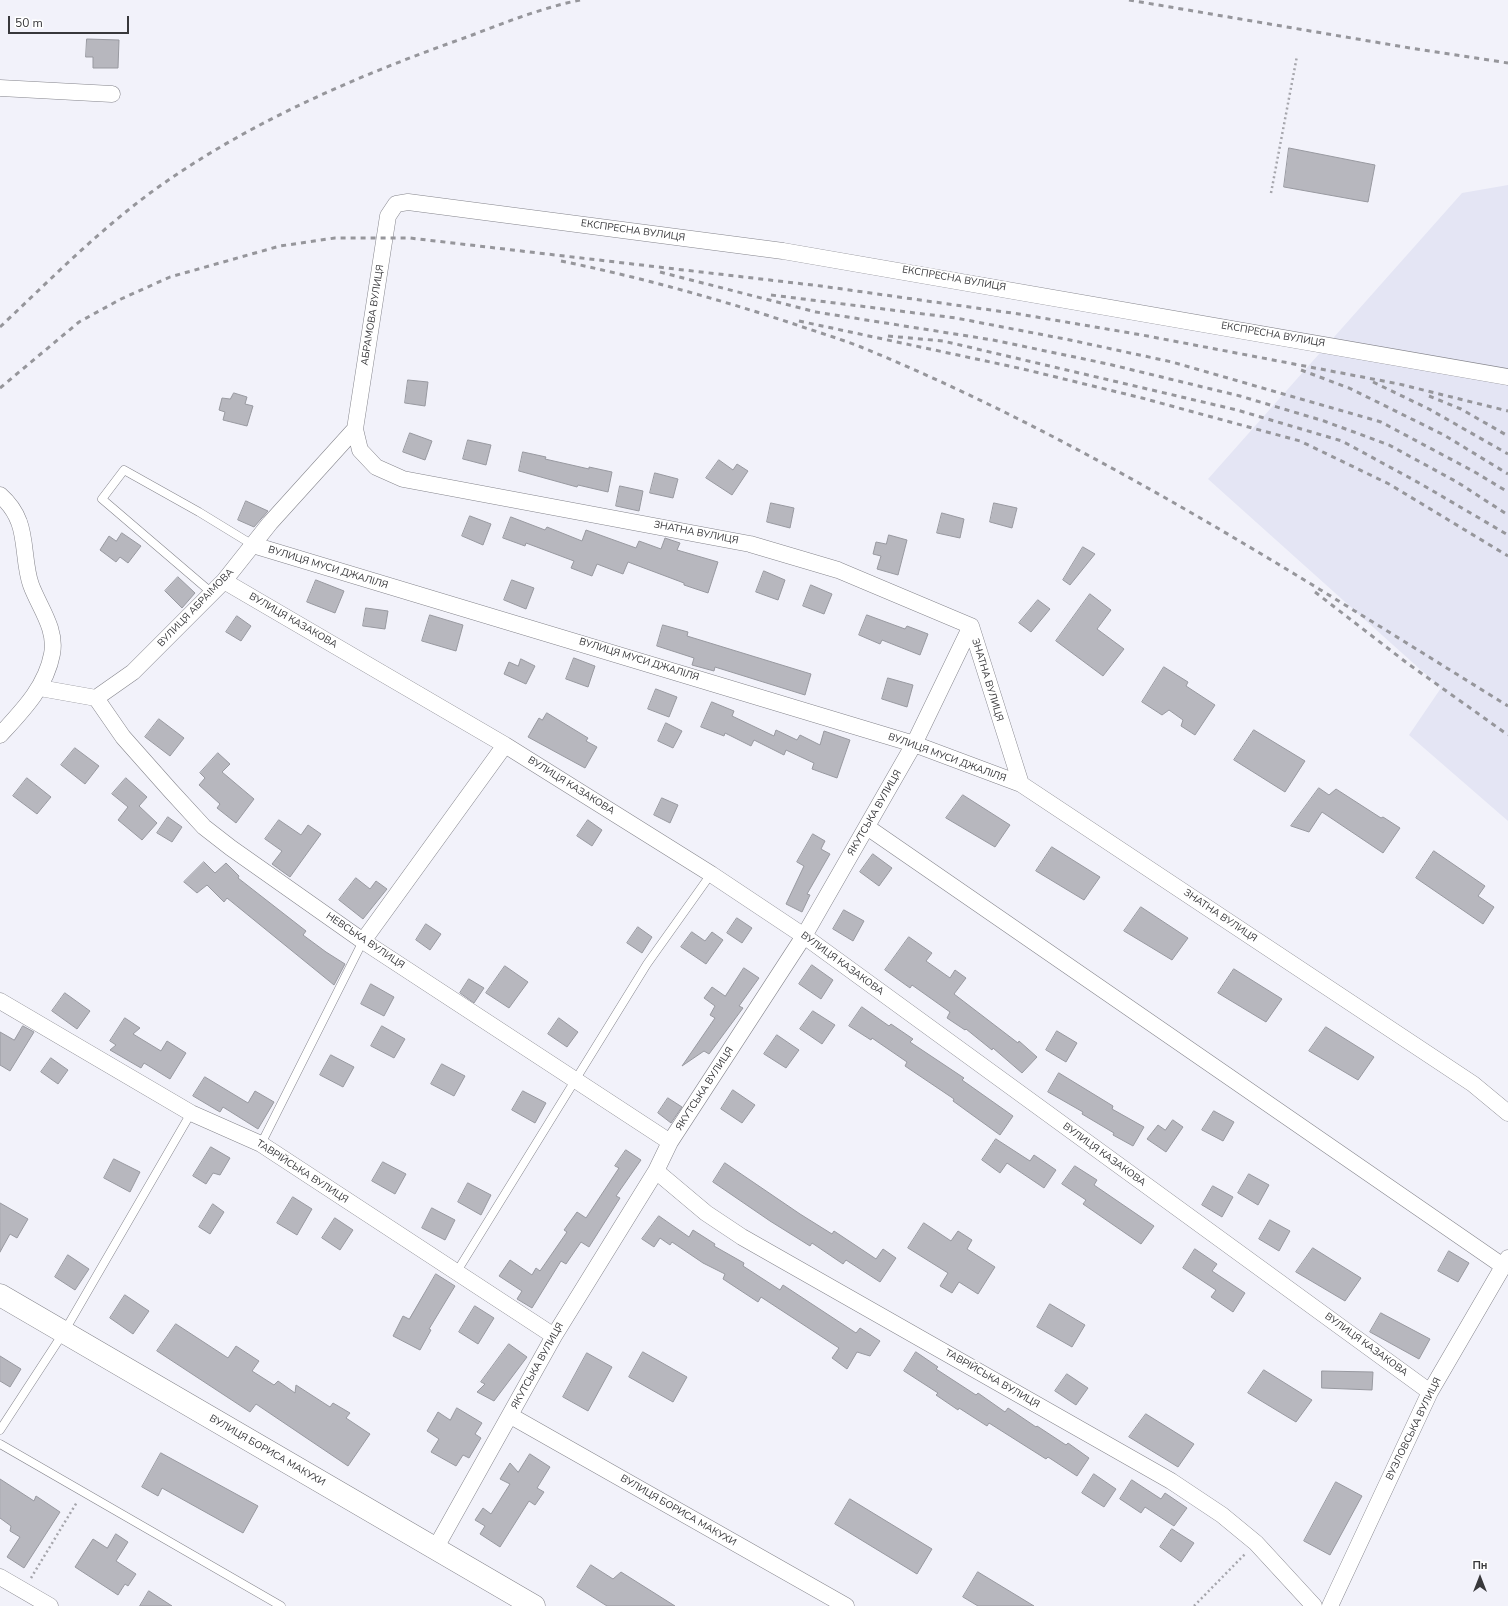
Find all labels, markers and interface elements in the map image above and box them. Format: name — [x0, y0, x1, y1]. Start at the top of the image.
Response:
scale bar — [10, 8, 131, 34]
text: 50 m — [15, 15, 43, 31]
street label: ЕКСПРЕСНА ВУЛИЦЯ — [580, 218, 686, 244]
street label: АБРАМОВА ВУЛИЦЯ — [359, 264, 387, 366]
street label: ЕКСПРЕСНА ВУЛИЦЯ — [901, 264, 1007, 294]
street label: ЕКСПРЕСНА ВУЛИЦЯ — [1220, 320, 1326, 350]
street label: ЗНАТНА ВУЛИЦЯ — [653, 519, 739, 547]
street label: ВУЛИЦЯ МУСИ ДЖАЛІЛЯ — [267, 544, 389, 592]
street label: ВУЛИЦЯ АБРАІМОВА — [155, 566, 237, 650]
street label: ВУЛИЦЯ КАЗАКОВА — [247, 591, 339, 651]
street label: ВУЛИЦЯ МУСИ ДЖАЛІЛЯ — [578, 636, 700, 684]
street label: ЗНАТНА ВУЛИЦЯ — [969, 637, 1005, 723]
street label: ВУЛИЦЯ МУСИ ДЖАЛІЛЯ — [886, 731, 1008, 785]
street label: ВУЛИЦЯ КАЗАКОВА — [525, 754, 617, 818]
street label: ЯКУТСЬКА ВУЛИЦЯ — [846, 768, 904, 858]
street label: ЗНАТНА ВУЛИЦЯ — [1181, 887, 1259, 945]
street label: НЕВСЬКА ВУЛИЦЯ — [324, 910, 406, 972]
street label: ВУЛИЦЯ КАЗАКОВА — [798, 930, 886, 998]
street label: ЯКУТСЬКА ВУЛИЦЯ — [674, 1045, 736, 1133]
street label: ВУЛИЦЯ КАЗАКОВА — [1060, 1121, 1148, 1189]
street label: ТАВРІЙСЬКА ВУЛИЦЯ — [254, 1138, 350, 1206]
street label: ВУЛИЦЯ КАЗАКОВА — [1322, 1311, 1410, 1379]
street label: ЯКУТСЬКА ВУЛИЦЯ — [509, 1321, 567, 1411]
street label: ТАВРІЙСЬКА ВУЛИЦЯ — [943, 1347, 1041, 1411]
street label: ВУЗЛОВСЬКА ВУЛИЦЯ — [1384, 1376, 1444, 1482]
street label: ВУЛИЦЯ БОРИСА МАКУХИ — [207, 1413, 327, 1489]
street label: ВУЛИЦЯ БОРИСА МАКУХИ — [618, 1473, 738, 1549]
north arrow — [1460, 1558, 1500, 1598]
text: Пн — [1472, 1558, 1488, 1573]

